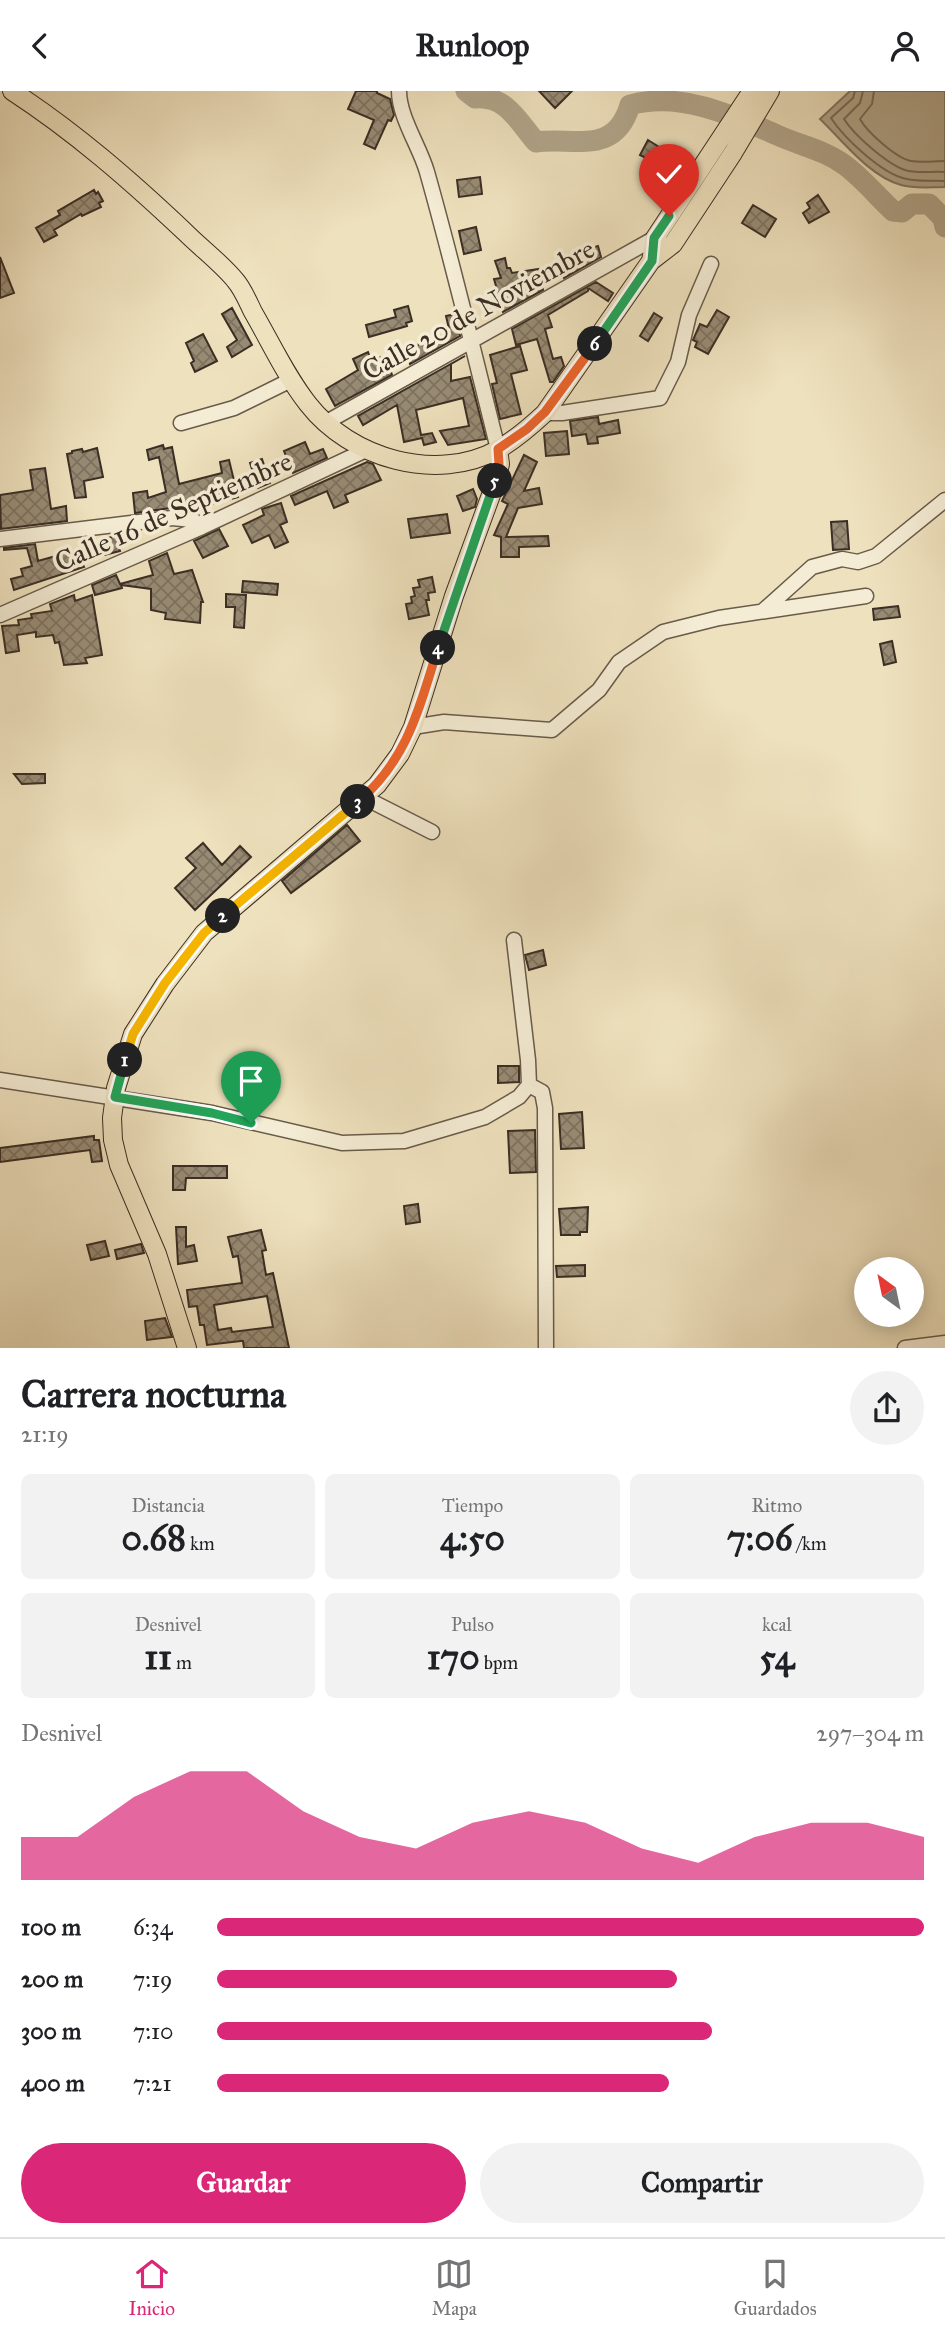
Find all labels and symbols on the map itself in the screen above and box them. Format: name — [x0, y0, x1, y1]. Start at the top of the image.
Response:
pin — [639, 144, 699, 216]
street label: Calle 20 de Noviembre — [356, 231, 601, 388]
pin: 6 — [578, 327, 612, 361]
street label: Calle 16 de Septiembre — [49, 443, 298, 580]
pin: 5 — [477, 463, 512, 499]
pin: 4 — [420, 631, 456, 665]
pin: 3 — [340, 785, 376, 819]
pin: 2 — [206, 899, 241, 933]
pin: 1 — [108, 1042, 142, 1077]
pin — [221, 1051, 281, 1123]
north arrow — [854, 1257, 924, 1327]

